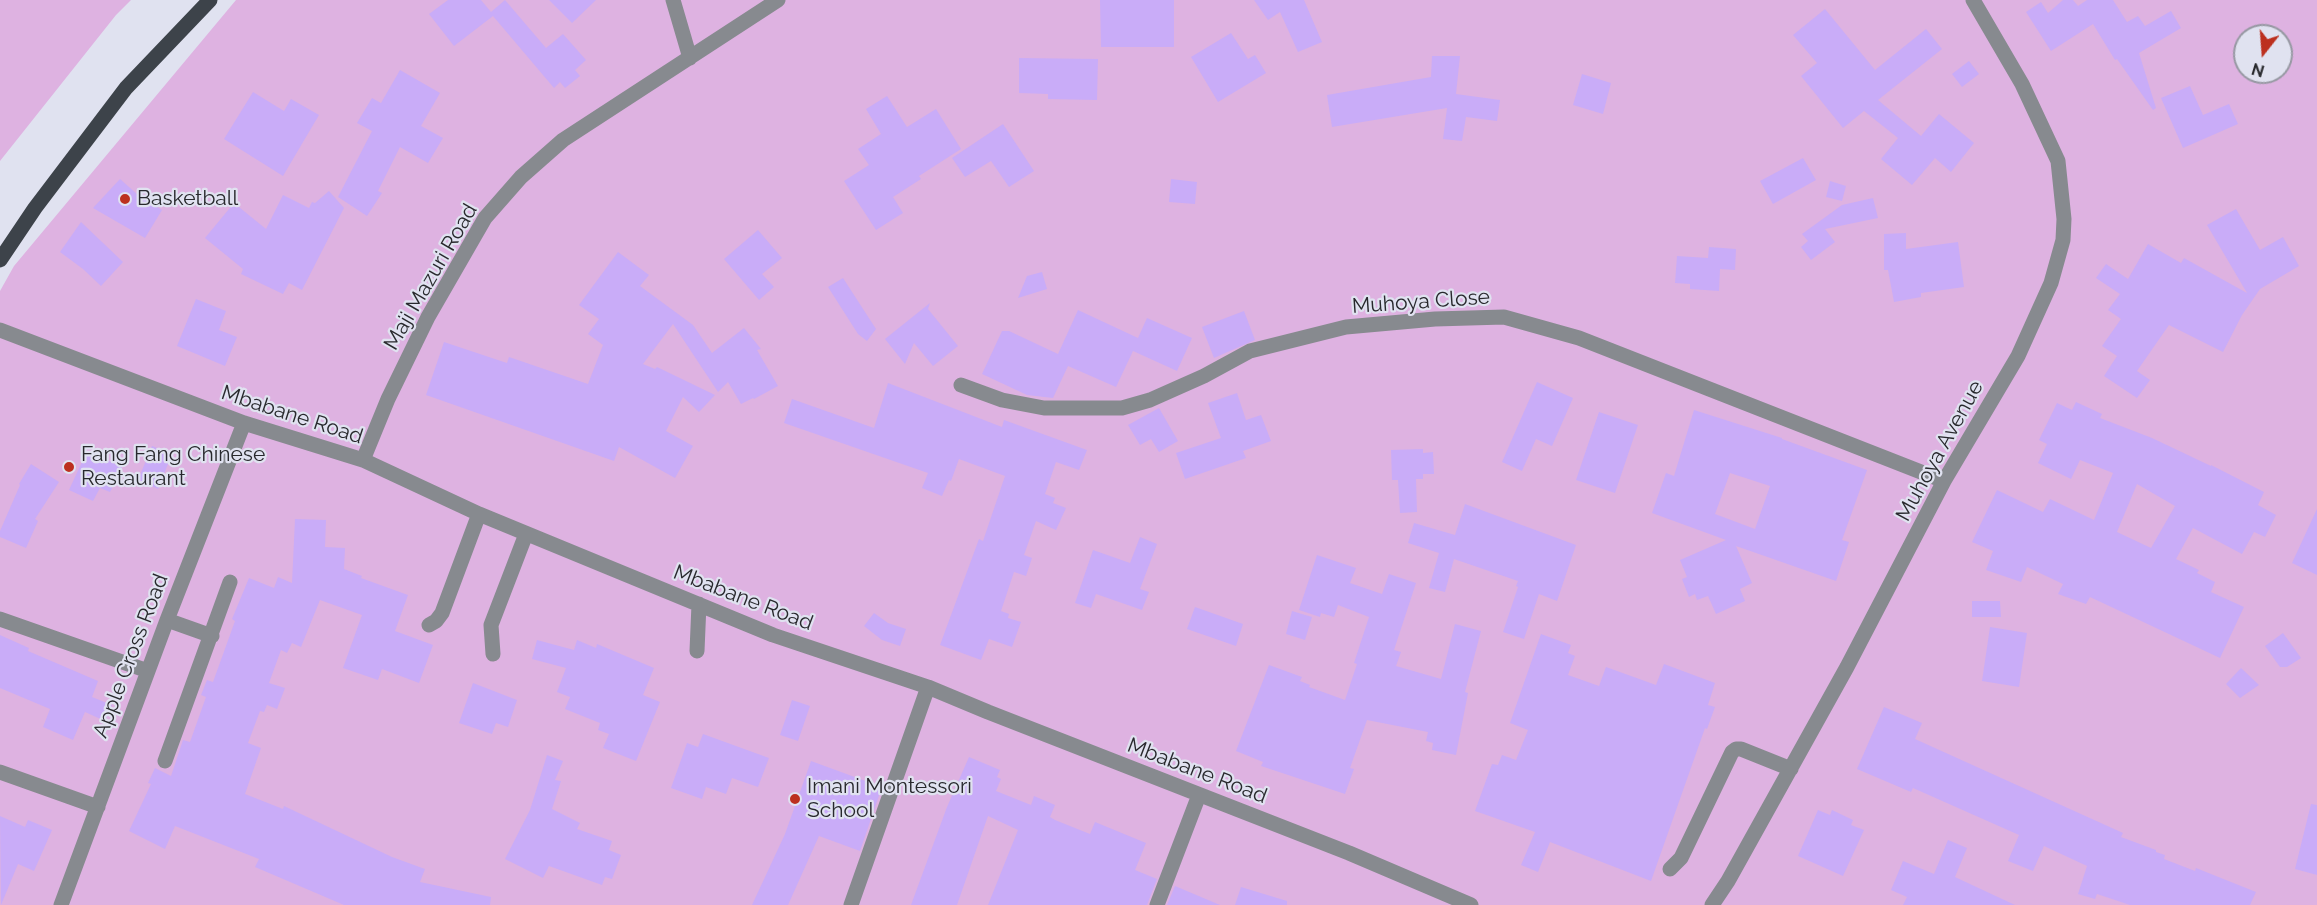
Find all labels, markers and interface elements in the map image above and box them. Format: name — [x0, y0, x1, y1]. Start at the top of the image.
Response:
north arrow — [2233, 24, 2293, 84]
text: N — [2250, 59, 2267, 81]
place label: Basketball — [137, 186, 238, 212]
marker: Basketball — [118, 192, 132, 206]
street label: Maji Mazuri Road — [379, 199, 483, 355]
street label: Muhoya Close — [1351, 285, 1491, 319]
street label: Muhoya Avenue — [1891, 376, 1989, 526]
street label: Mbabane Road — [218, 380, 366, 450]
place label: Fang Fang Chinese Restaurant — [81, 442, 265, 492]
marker: Fang Fang Chinese Restaurant — [62, 460, 76, 474]
street label: Mbabane Road — [670, 560, 816, 636]
street label: Apple Cross Road — [88, 571, 174, 741]
street label: Mbabane Road — [1124, 733, 1270, 809]
place label: Imani Montessori School — [807, 774, 972, 824]
marker: Imani Montessori School — [788, 792, 802, 806]

